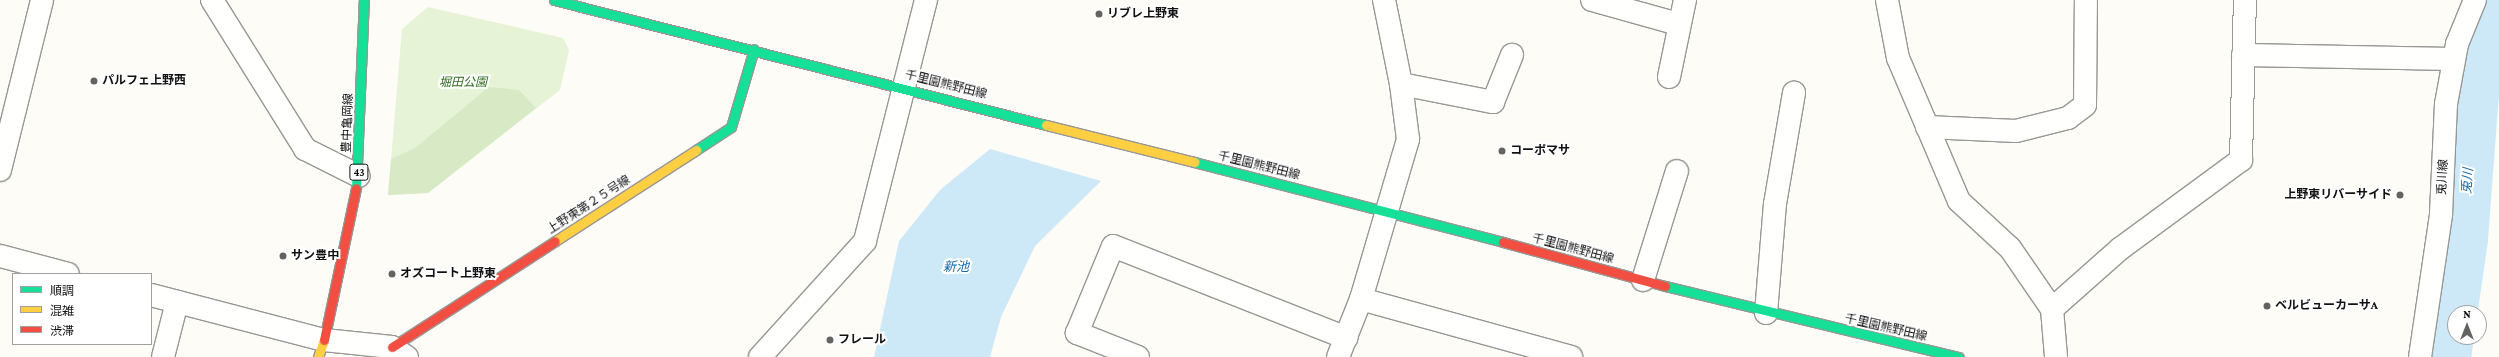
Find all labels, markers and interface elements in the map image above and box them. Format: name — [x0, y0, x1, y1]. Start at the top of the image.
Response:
place label: リブレ上野東 — [1107, 7, 1179, 21]
marker: リブレ上野東 — [1094, 9, 1104, 19]
street label: 千里園熊野田線 — [904, 68, 988, 102]
place label: パルフェ上野西 — [102, 74, 186, 88]
marker: パルフェ上野西 — [89, 76, 99, 86]
park label: 堀田公園 — [439, 76, 487, 90]
street label: 豊中亀岡線 — [340, 93, 356, 153]
place label: コーポマサ — [1510, 144, 1570, 158]
marker: コーポマサ — [1497, 146, 1507, 156]
street label: 千里園熊野田線 — [1217, 149, 1301, 183]
street label: 兎川線 — [2435, 159, 2451, 195]
road number: 43 — [349, 163, 369, 181]
water label: 兎川 — [2459, 167, 2477, 195]
street label: 上野東第２５号線 — [545, 173, 633, 237]
place label: 上野東リバーサイド — [2284, 188, 2392, 202]
marker: 上野東リバーサイド — [2395, 190, 2405, 200]
street label: 千里園熊野田線 — [1531, 231, 1615, 267]
place label: サン豊中 — [291, 249, 339, 263]
marker: サン豊中 — [278, 251, 288, 261]
water label: 新池 — [943, 259, 969, 275]
place label: オズコート上野東 — [400, 267, 496, 281]
marker: オズコート上野東 — [387, 269, 397, 279]
legend — [12, 273, 152, 345]
text: 順調 — [50, 284, 74, 298]
place label: ベルビューカーサA — [2275, 299, 2378, 313]
marker: ベルビューカーサA — [2262, 301, 2272, 311]
text: 混雑 — [50, 304, 74, 318]
north arrow — [2447, 305, 2487, 345]
text: N — [2463, 308, 2471, 320]
street label: 千里園熊野田線 — [1843, 312, 1929, 344]
text: 渋滞 — [50, 324, 74, 338]
place label: フレール — [838, 333, 886, 347]
marker: フレール — [825, 335, 835, 345]

